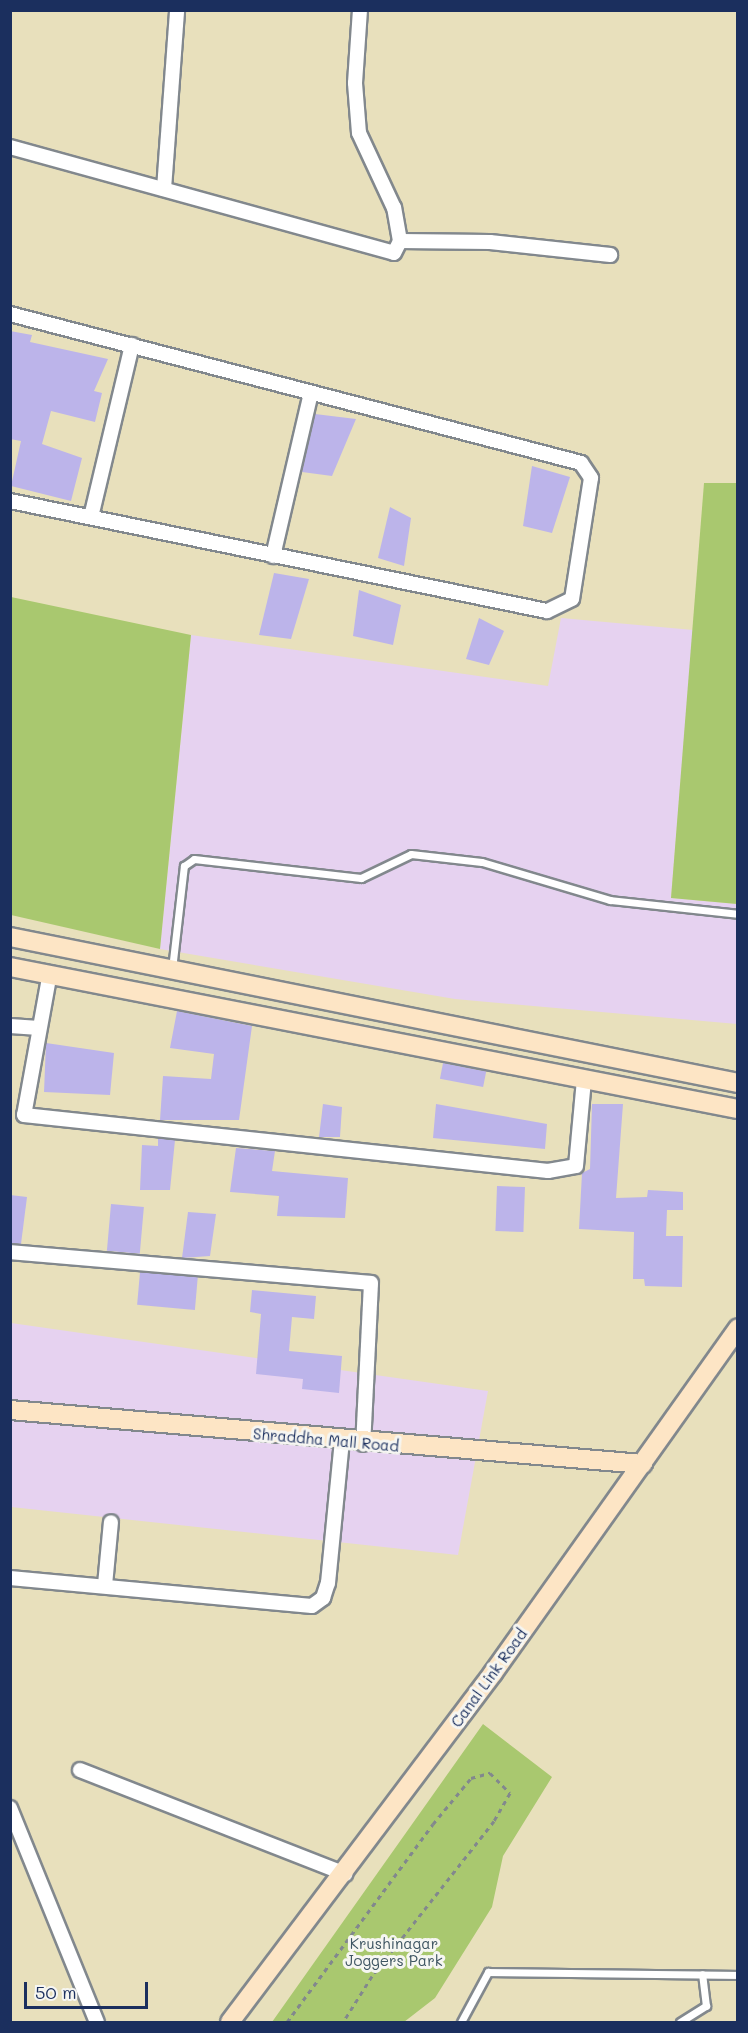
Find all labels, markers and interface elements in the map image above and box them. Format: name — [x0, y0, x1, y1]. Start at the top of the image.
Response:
street label: Shraddha Mall Road — [252, 1425, 400, 1455]
street label: Canal Link Road — [447, 1625, 531, 1731]
park label: Krushinagar Joggers Park — [345, 1934, 443, 1969]
scale bar — [27, 1970, 152, 2008]
text: 50 m — [35, 1980, 77, 2004]

